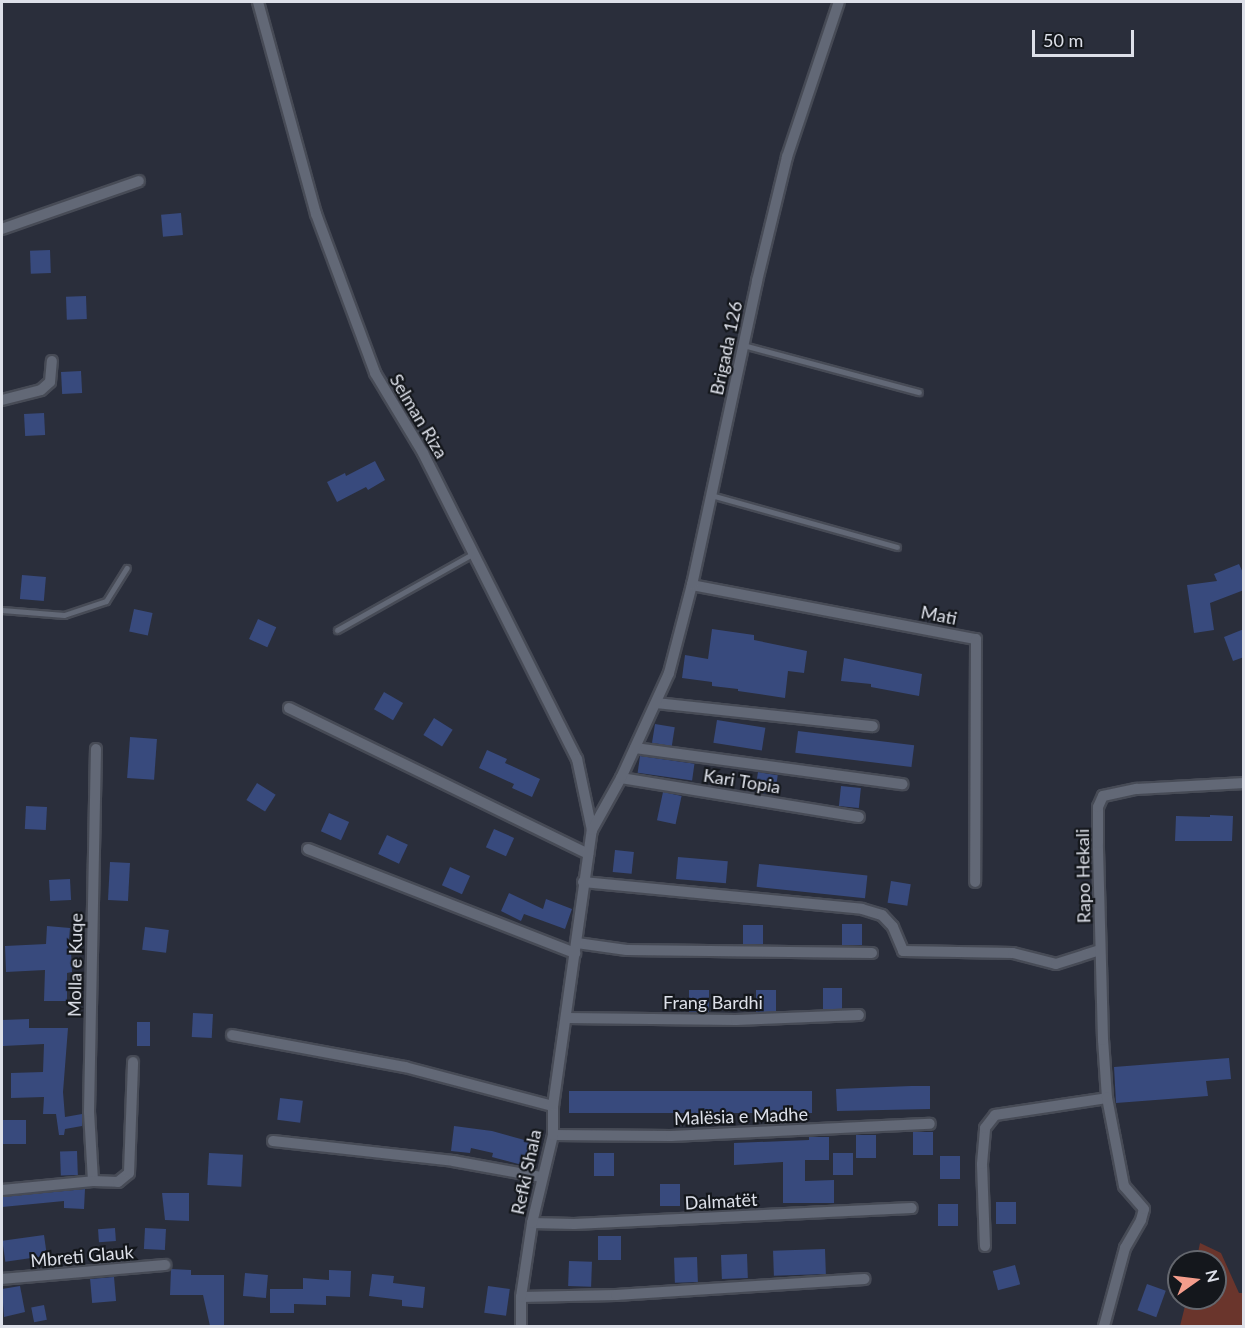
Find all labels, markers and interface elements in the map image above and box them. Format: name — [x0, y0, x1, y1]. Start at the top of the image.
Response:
scale bar — [1035, 18, 1137, 56]
text: 50 m — [1043, 29, 1083, 51]
street label: Brigada 126 — [706, 299, 746, 397]
street label: Selman Riza — [385, 370, 453, 462]
street label: Mati — [919, 601, 959, 629]
street label: Kari Topia — [702, 764, 782, 798]
street label: Rapo Hekali — [1071, 829, 1095, 923]
street label: Molla e Kuqe — [63, 913, 87, 1017]
street label: Frang Bardhi — [663, 991, 763, 1013]
street label: Malësia e Madhe — [674, 1103, 808, 1129]
street label: Refki Shala — [506, 1128, 546, 1216]
street label: Dalmatët — [684, 1188, 758, 1214]
street label: Mbreti Glauk — [30, 1241, 134, 1271]
north arrow — [1167, 1250, 1227, 1310]
text: N — [1202, 1268, 1224, 1284]

